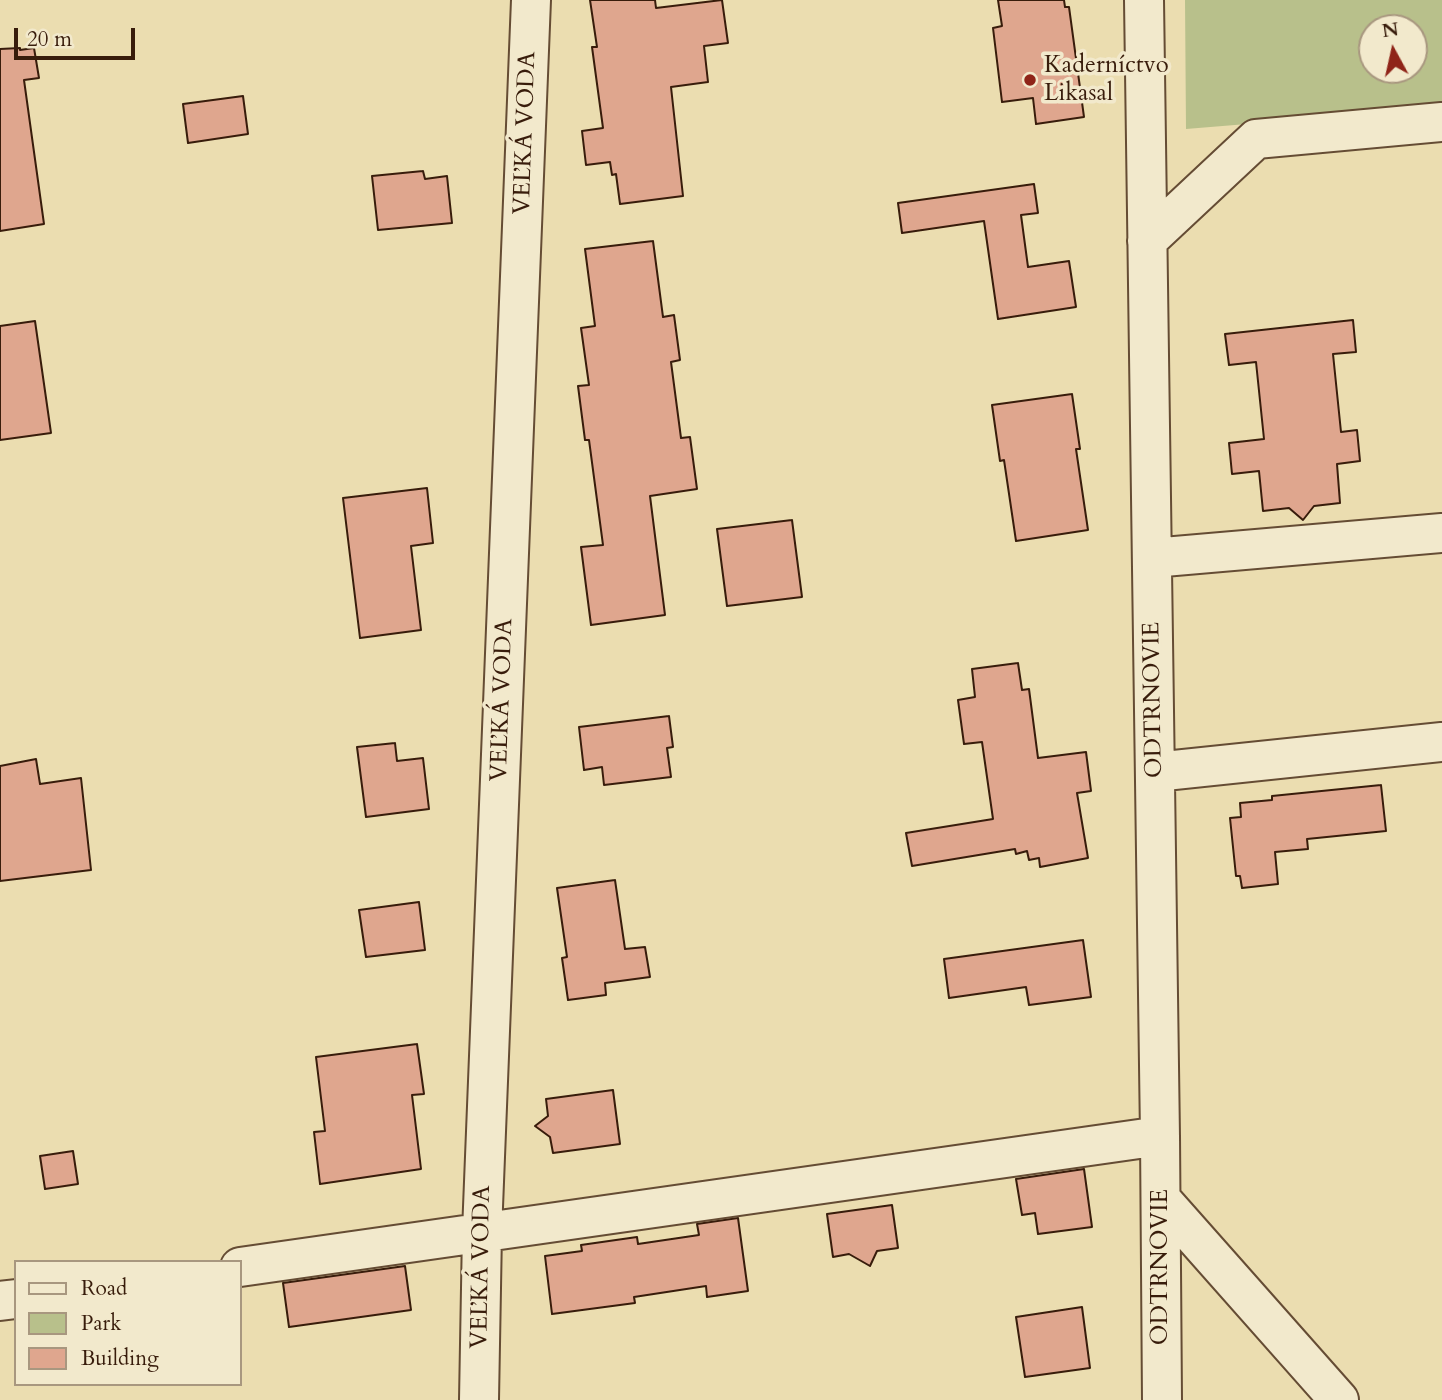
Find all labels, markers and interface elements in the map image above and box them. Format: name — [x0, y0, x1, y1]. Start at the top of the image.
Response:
scale bar — [18, 14, 138, 58]
north arrow — [1358, 14, 1428, 84]
text: N — [1380, 16, 1400, 44]
text: 20 m — [27, 25, 72, 54]
street label: VEĽKÁ VODA — [509, 51, 543, 215]
place label: Kaderníctvo Likasal — [1044, 52, 1169, 108]
marker: Kaderníctvo Likasal — [1022, 72, 1038, 88]
street label: VEĽKÁ VODA — [486, 618, 520, 782]
street label: ODTRNOVIE — [1138, 622, 1170, 778]
street label: VEĽKÁ VODA — [466, 1185, 498, 1349]
street label: ODTRNOVIE — [1147, 1189, 1175, 1345]
legend — [14, 1260, 242, 1386]
text: Road — [81, 1274, 127, 1303]
text: Park — [81, 1309, 121, 1338]
text: Building — [81, 1344, 159, 1373]

